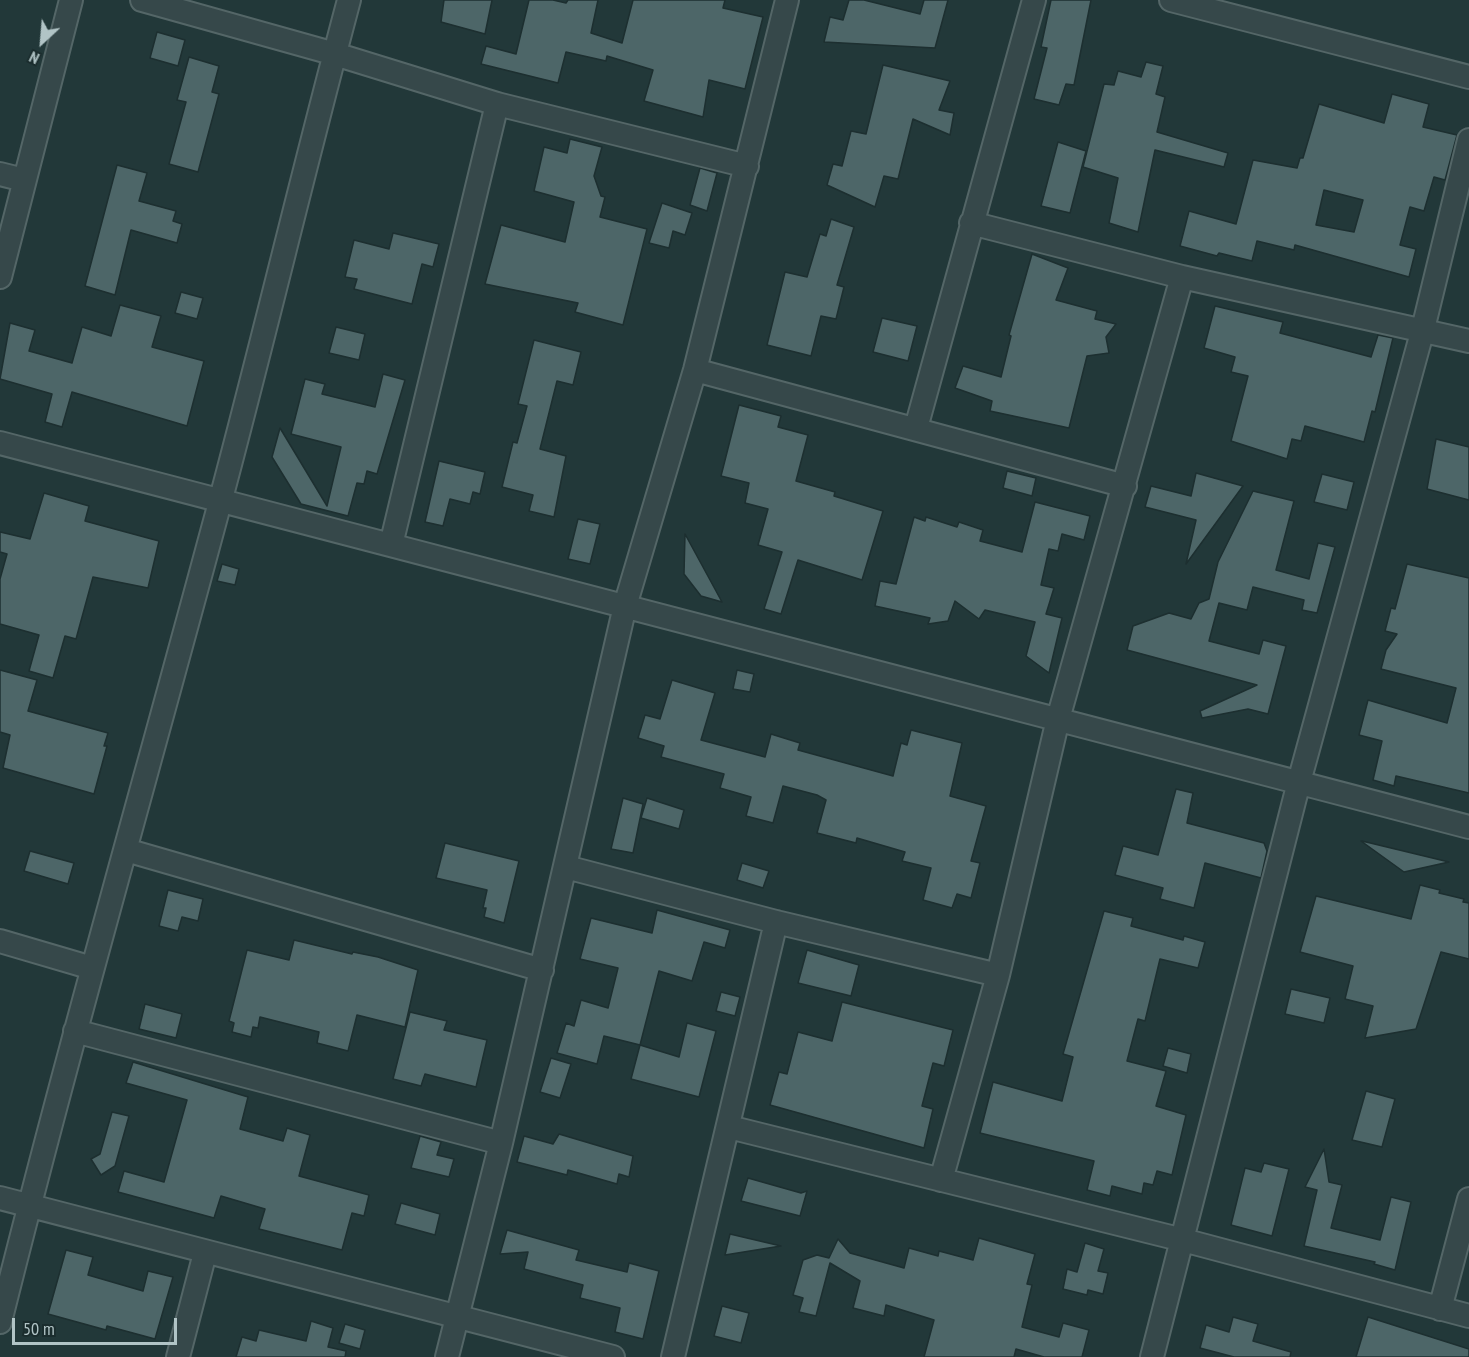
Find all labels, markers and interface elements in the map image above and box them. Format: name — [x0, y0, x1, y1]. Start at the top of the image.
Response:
north arrow — [12, 12, 72, 72]
text: N — [26, 47, 42, 69]
scale bar — [15, 1306, 180, 1344]
text: 50 m — [23, 1317, 55, 1340]

